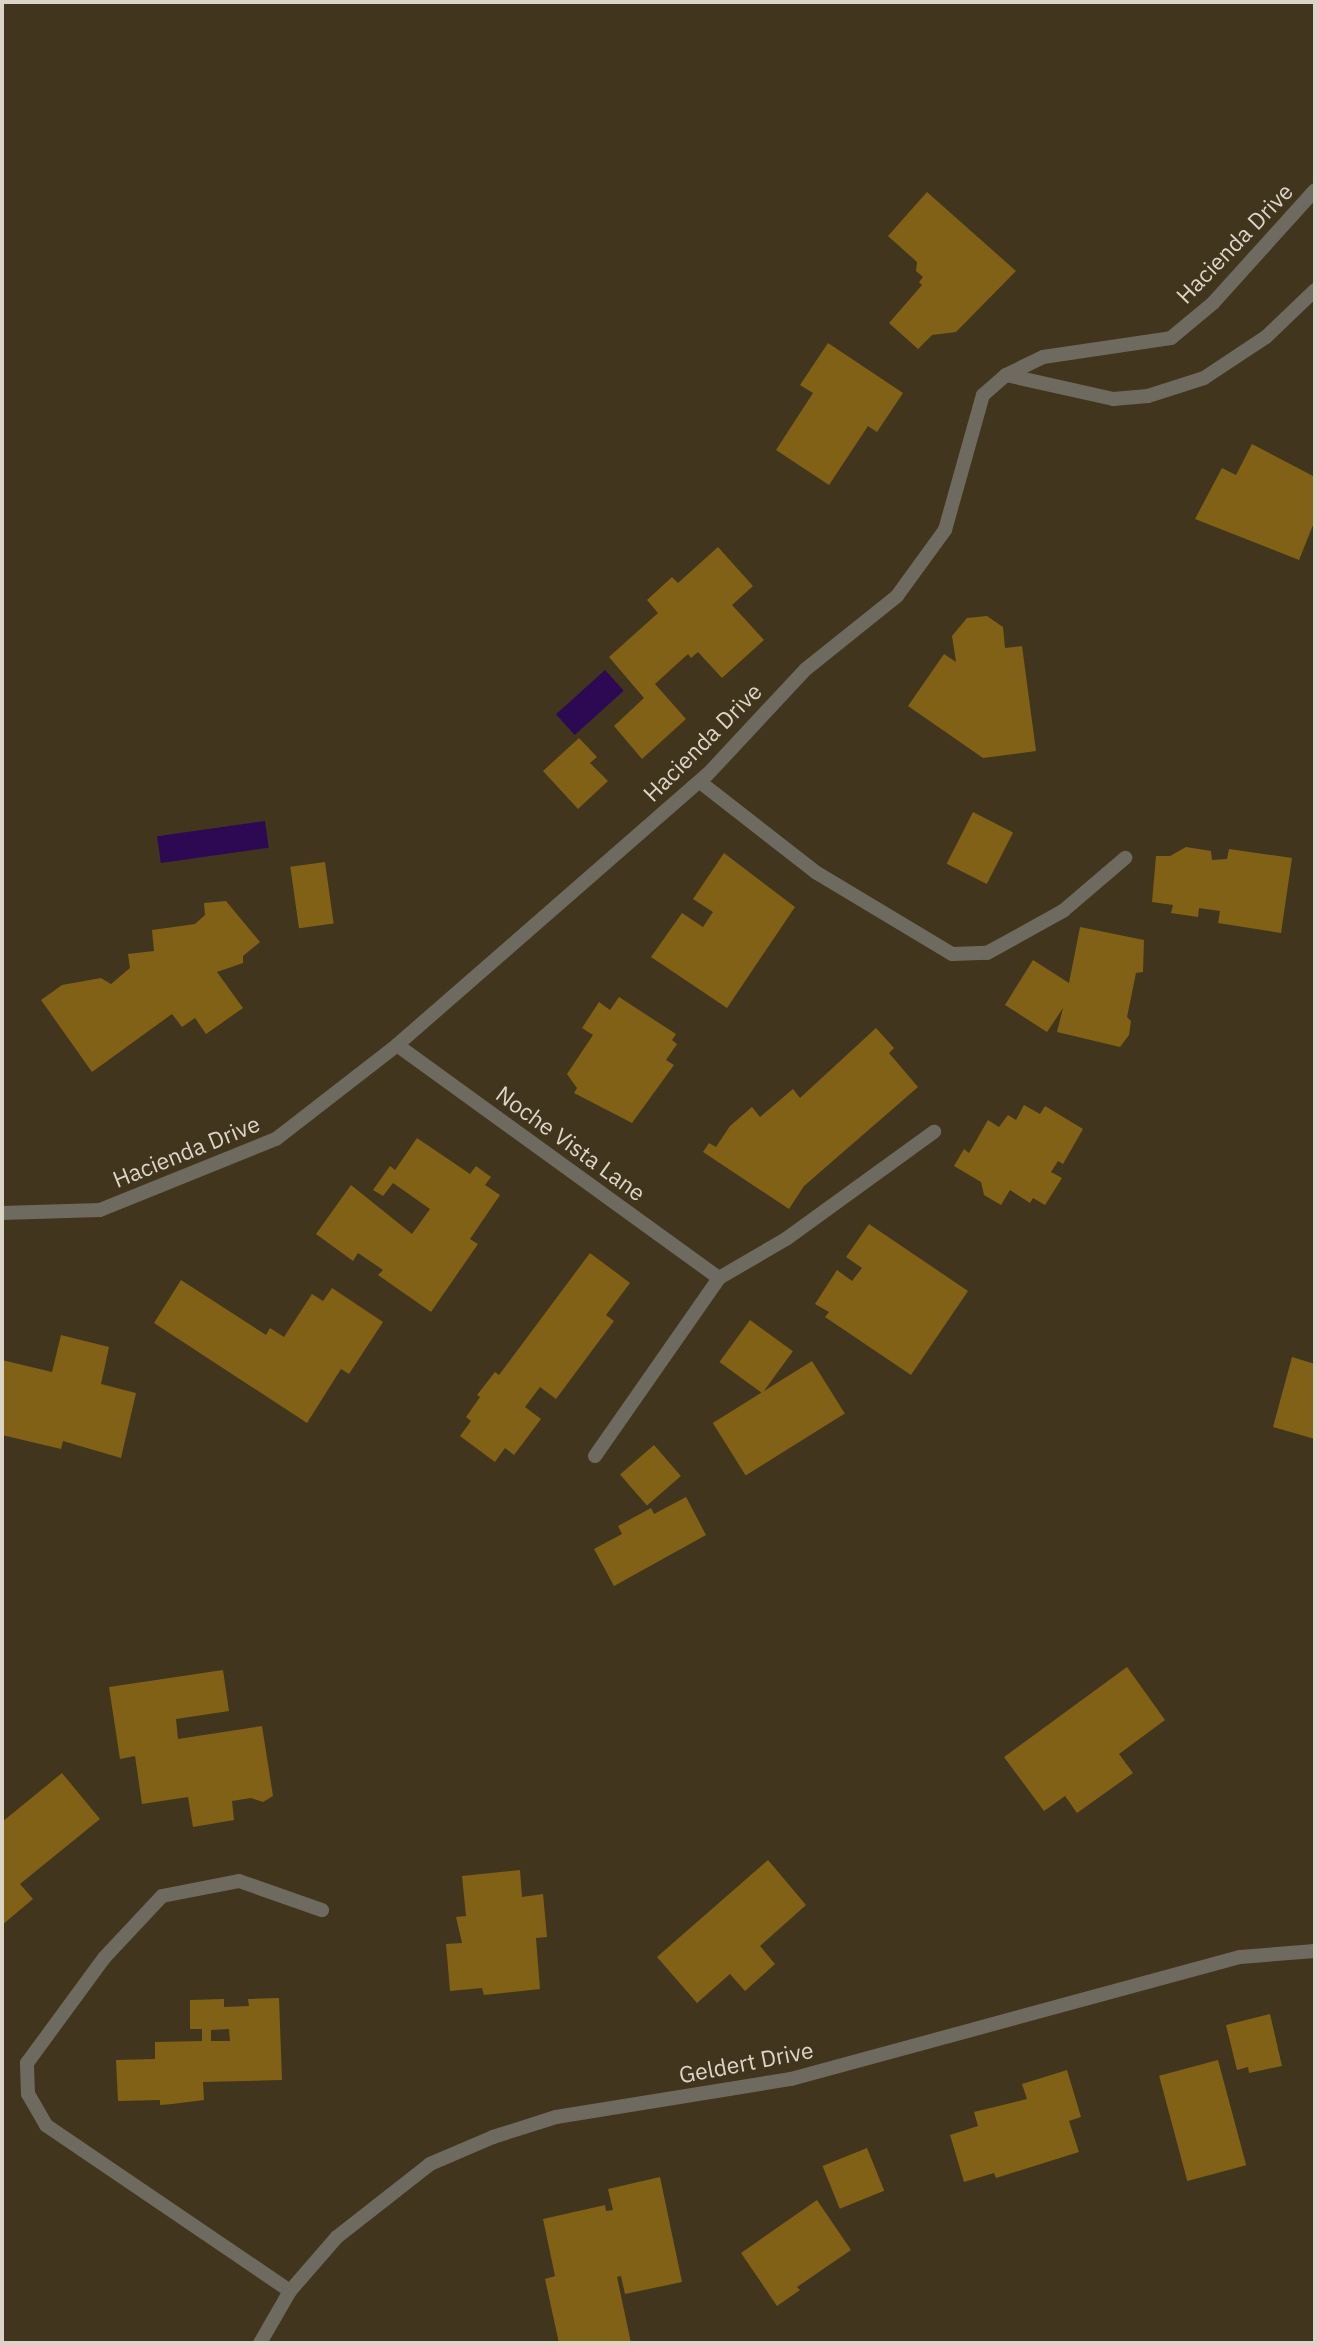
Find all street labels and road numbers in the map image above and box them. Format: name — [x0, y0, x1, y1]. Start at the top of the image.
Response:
street label: Hacienda Drive — [1170, 177, 1298, 309]
street label: Hacienda Drive — [637, 677, 767, 807]
street label: Noche Vista Lane — [491, 1080, 651, 1206]
street label: Hacienda Drive — [109, 1109, 263, 1193]
street label: Geldert Drive — [676, 2035, 816, 2089]

